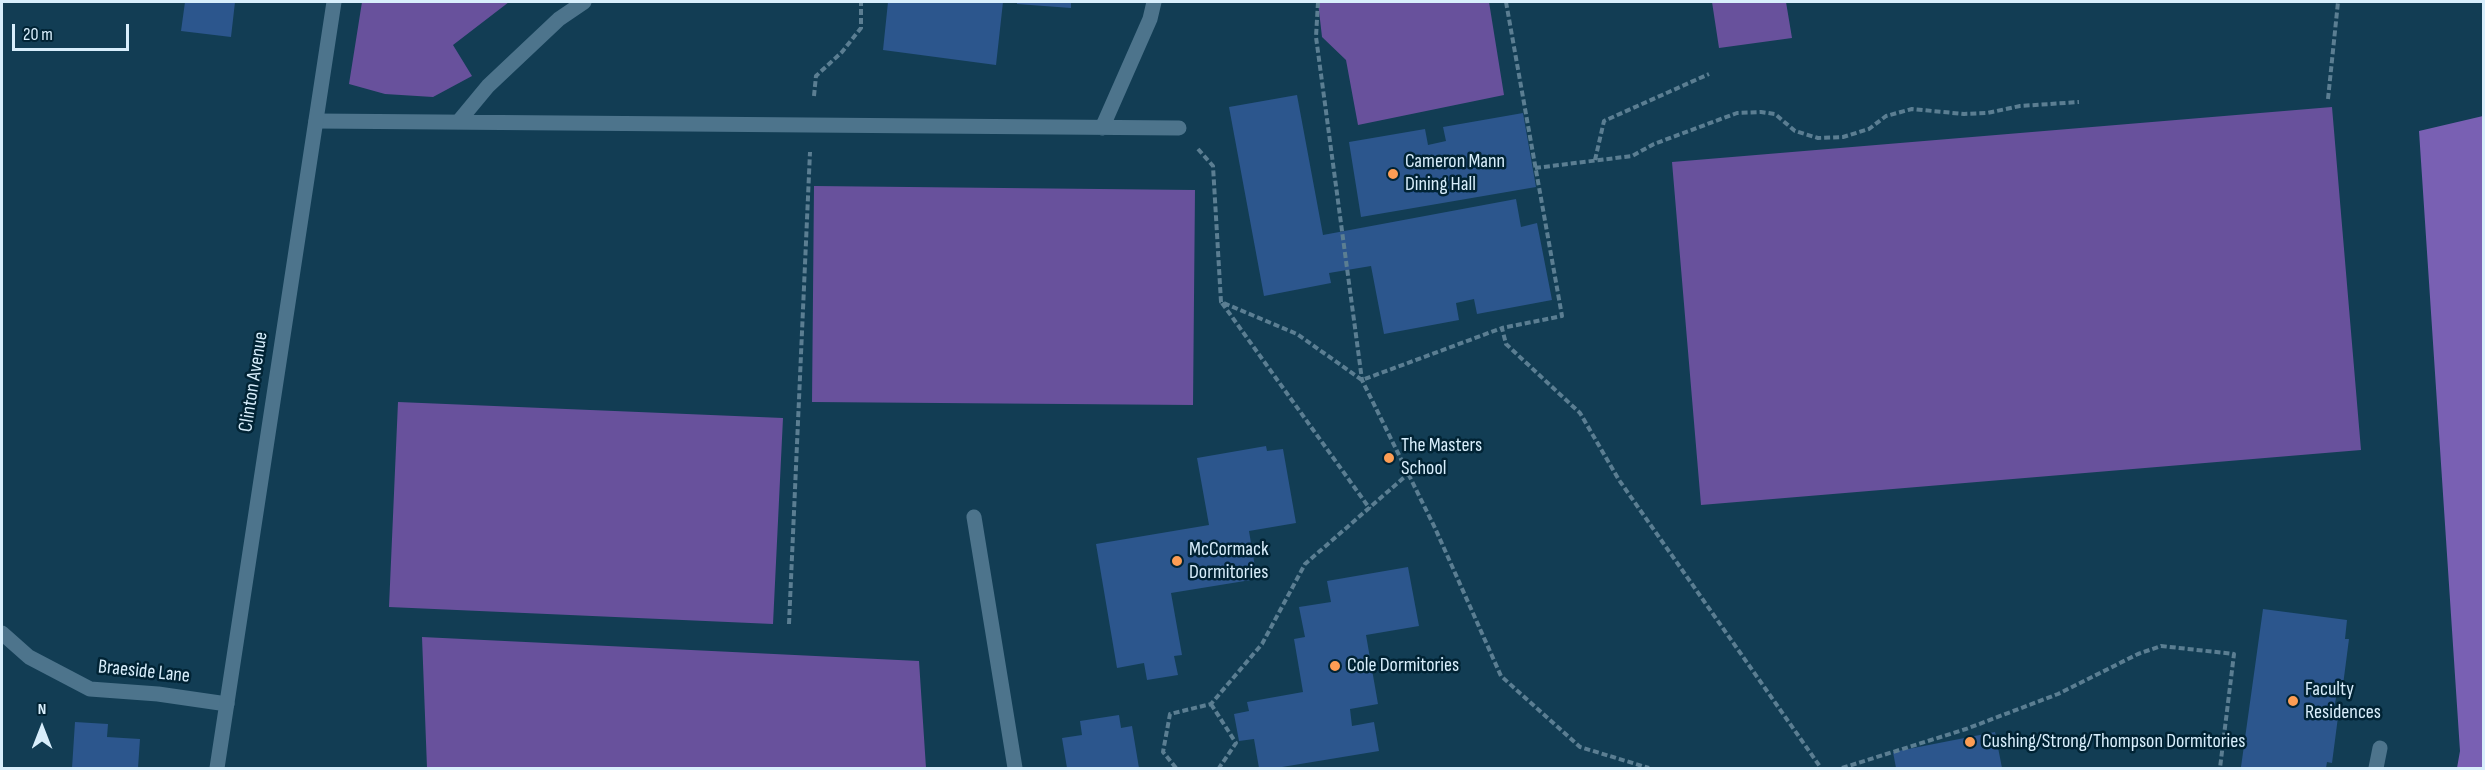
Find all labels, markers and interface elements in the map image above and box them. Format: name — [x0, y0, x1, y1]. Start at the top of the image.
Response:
scale bar — [15, 12, 132, 50]
text: 20 m — [23, 24, 53, 45]
place label: Cameron Mann Dining Hall — [1405, 150, 1505, 197]
marker: Cameron Mann Dining Hall — [1386, 167, 1400, 181]
street label: Clinton Avenue — [234, 330, 274, 434]
place label: The Masters School — [1401, 434, 1482, 481]
marker: The Masters School — [1382, 451, 1396, 465]
place label: McCormack Dormitories — [1189, 538, 1269, 585]
marker: McCormack Dormitories — [1170, 554, 1184, 568]
place label: Cole Dormitories — [1347, 654, 1459, 678]
street label: Braeside Lane — [97, 655, 191, 689]
marker: Cole Dormitories — [1328, 659, 1342, 673]
place label: Faculty Residences — [2305, 678, 2381, 725]
marker: Faculty Residences — [2286, 694, 2300, 708]
north arrow — [12, 698, 72, 758]
text: N — [38, 700, 46, 719]
place label: Cushing/Strong/Thompson Dormitories — [1982, 730, 2245, 754]
marker: Cushing/Strong/Thompson Dormitories — [1963, 735, 1977, 749]

